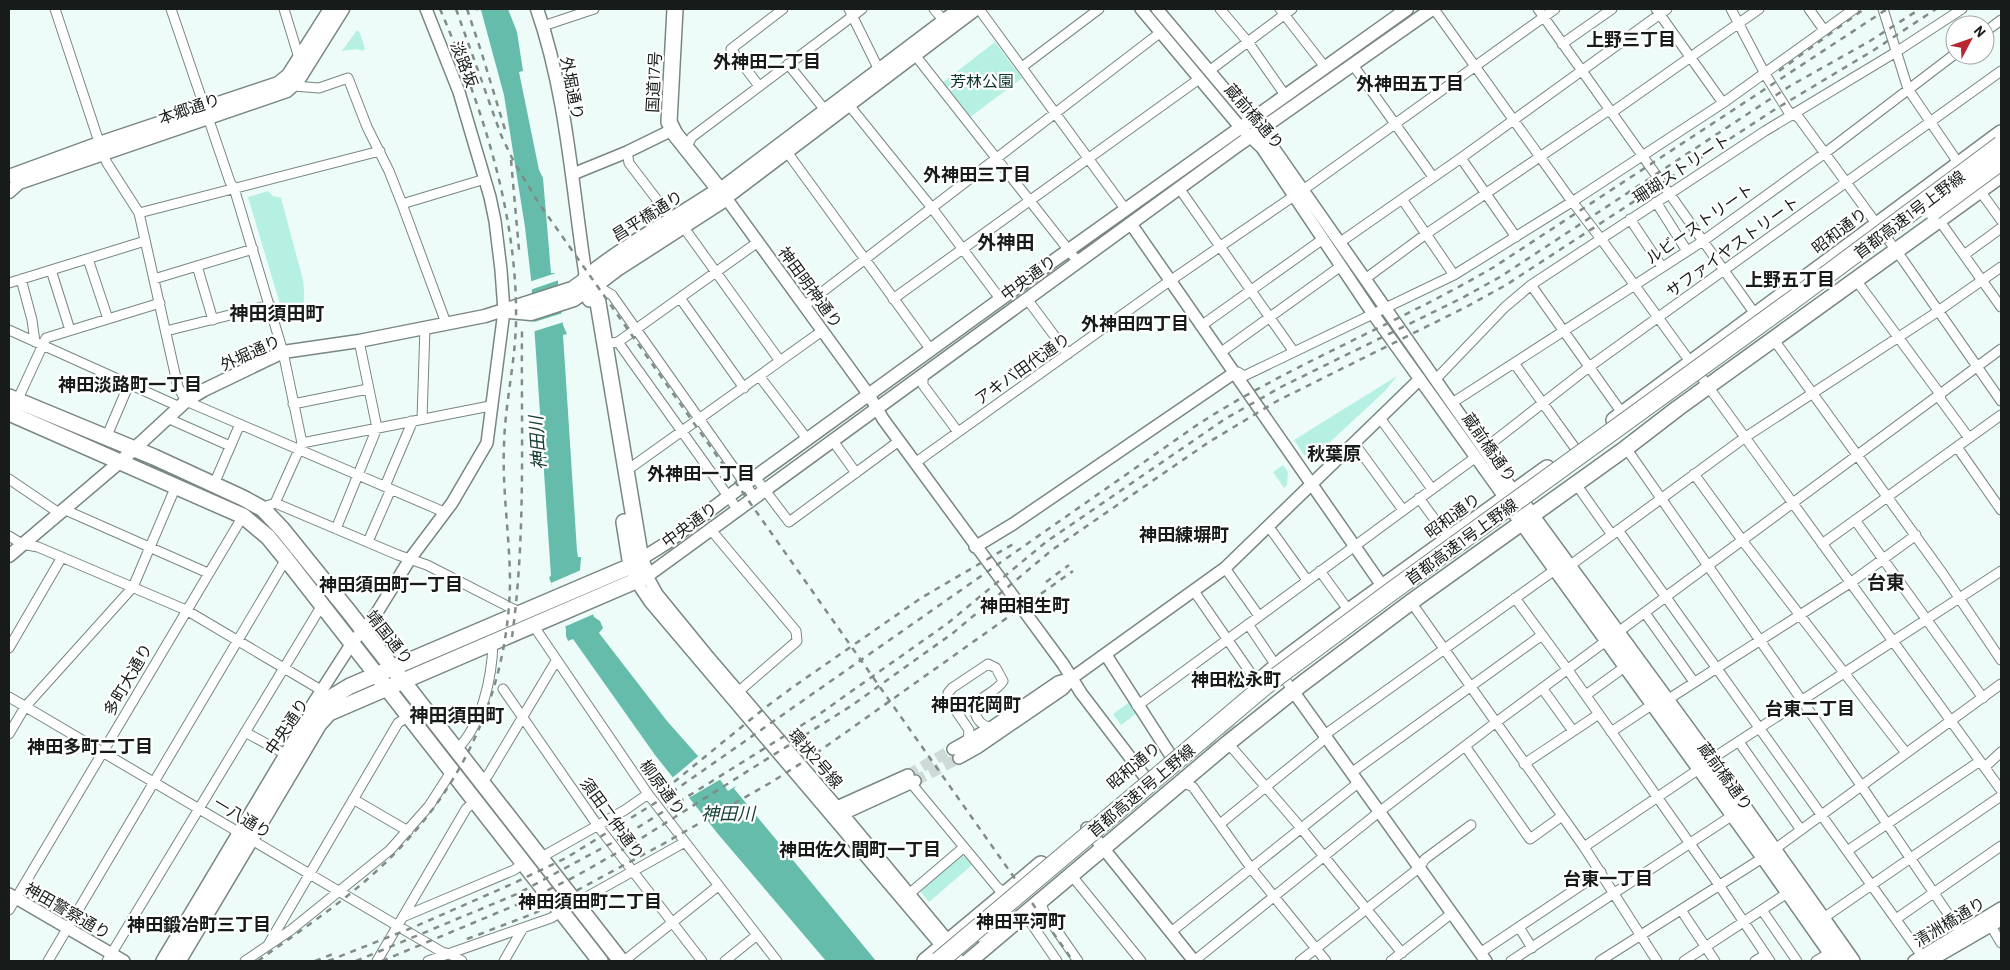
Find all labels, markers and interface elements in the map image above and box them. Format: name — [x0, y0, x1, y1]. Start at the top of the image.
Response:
north arrow — [1945, 15, 1995, 65]
text: N — [1971, 22, 1990, 40]
district label: 上野三丁目 — [1586, 28, 1676, 50]
street label: 淡路坂 — [448, 38, 482, 90]
district label: 外神田二丁目 — [713, 50, 821, 72]
street label: 国道17号 — [642, 51, 664, 113]
street label: 外堀通り — [558, 55, 588, 121]
park label: 芳林公園 — [950, 71, 1014, 90]
district label: 外神田五丁目 — [1356, 72, 1464, 94]
street label: 蔵前橋通り — [1222, 80, 1288, 152]
street label: 本郷通り — [156, 89, 222, 127]
street label: 珊瑚ストリート — [1629, 130, 1733, 206]
district label: 外神田三丁目 — [923, 163, 1031, 185]
street label: 首都高速1号上野線 — [1850, 166, 1968, 262]
street label: ルビーストリート — [1641, 179, 1757, 267]
street label: 昌平橋通り — [608, 186, 686, 244]
street label: サファイヤストリート — [1662, 191, 1802, 301]
street label: 昭和通り — [1808, 203, 1870, 257]
district label: 外神田 — [977, 230, 1035, 253]
street label: 神田明神通り — [775, 243, 847, 331]
street label: 中央通り — [997, 251, 1059, 303]
district label: 上野五丁目 — [1745, 268, 1835, 290]
district label: 神田須田町 — [229, 301, 325, 324]
district label: 外神田四丁目 — [1081, 312, 1189, 334]
street label: アキバ田代通り — [971, 328, 1073, 408]
street label: 外堀通り — [217, 330, 283, 374]
district label: 神田淡路町一丁目 — [58, 373, 202, 395]
street label: 蔵前橋通り — [1459, 409, 1521, 485]
water label: 神田川 — [524, 413, 550, 471]
district label: 秋葉原 — [1307, 442, 1361, 464]
district label: 外神田一丁目 — [647, 462, 755, 484]
street label: 昭和通り — [1421, 489, 1483, 541]
street label: 首都高速1号上野線 — [1401, 494, 1521, 588]
street label: 中央通り — [658, 498, 720, 550]
district label: 神田練塀町 — [1139, 523, 1229, 545]
district label: 台東 — [1867, 570, 1905, 593]
district label: 神田須田町一丁目 — [319, 573, 463, 595]
district label: 神田相生町 — [980, 594, 1070, 616]
street label: 靖国通り — [363, 606, 417, 668]
street label: 多町大通り — [99, 640, 155, 718]
district label: 神田松永町 — [1191, 668, 1281, 690]
district label: 神田花岡町 — [931, 693, 1021, 715]
street label: 中央通り — [260, 694, 312, 758]
district label: 台東二丁目 — [1765, 697, 1855, 719]
district label: 神田須田町 — [409, 703, 505, 726]
street label: 環状2号線 — [785, 724, 847, 792]
district label: 神田多町二丁目 — [27, 735, 153, 757]
street label: 昭和通り — [1102, 737, 1164, 793]
street label: 蔵前橋通り — [1695, 738, 1757, 814]
street label: 首都高速1号上野線 — [1084, 740, 1198, 840]
street label: 柳原通り — [637, 756, 689, 818]
street label: 須田二仲通り — [577, 774, 649, 862]
street label: 一八通り — [211, 792, 275, 842]
water label: 神田川 — [701, 802, 757, 824]
district label: 神田佐久間町一丁目 — [779, 838, 941, 860]
district label: 台東一丁目 — [1563, 867, 1653, 889]
street label: 神田警察通り — [22, 878, 114, 942]
district label: 神田須田町二丁目 — [518, 890, 662, 912]
street label: 清洲橋通り — [1910, 892, 1988, 950]
district label: 神田平河町 — [976, 910, 1066, 932]
district label: 神田鍛冶町三丁目 — [127, 913, 271, 935]

